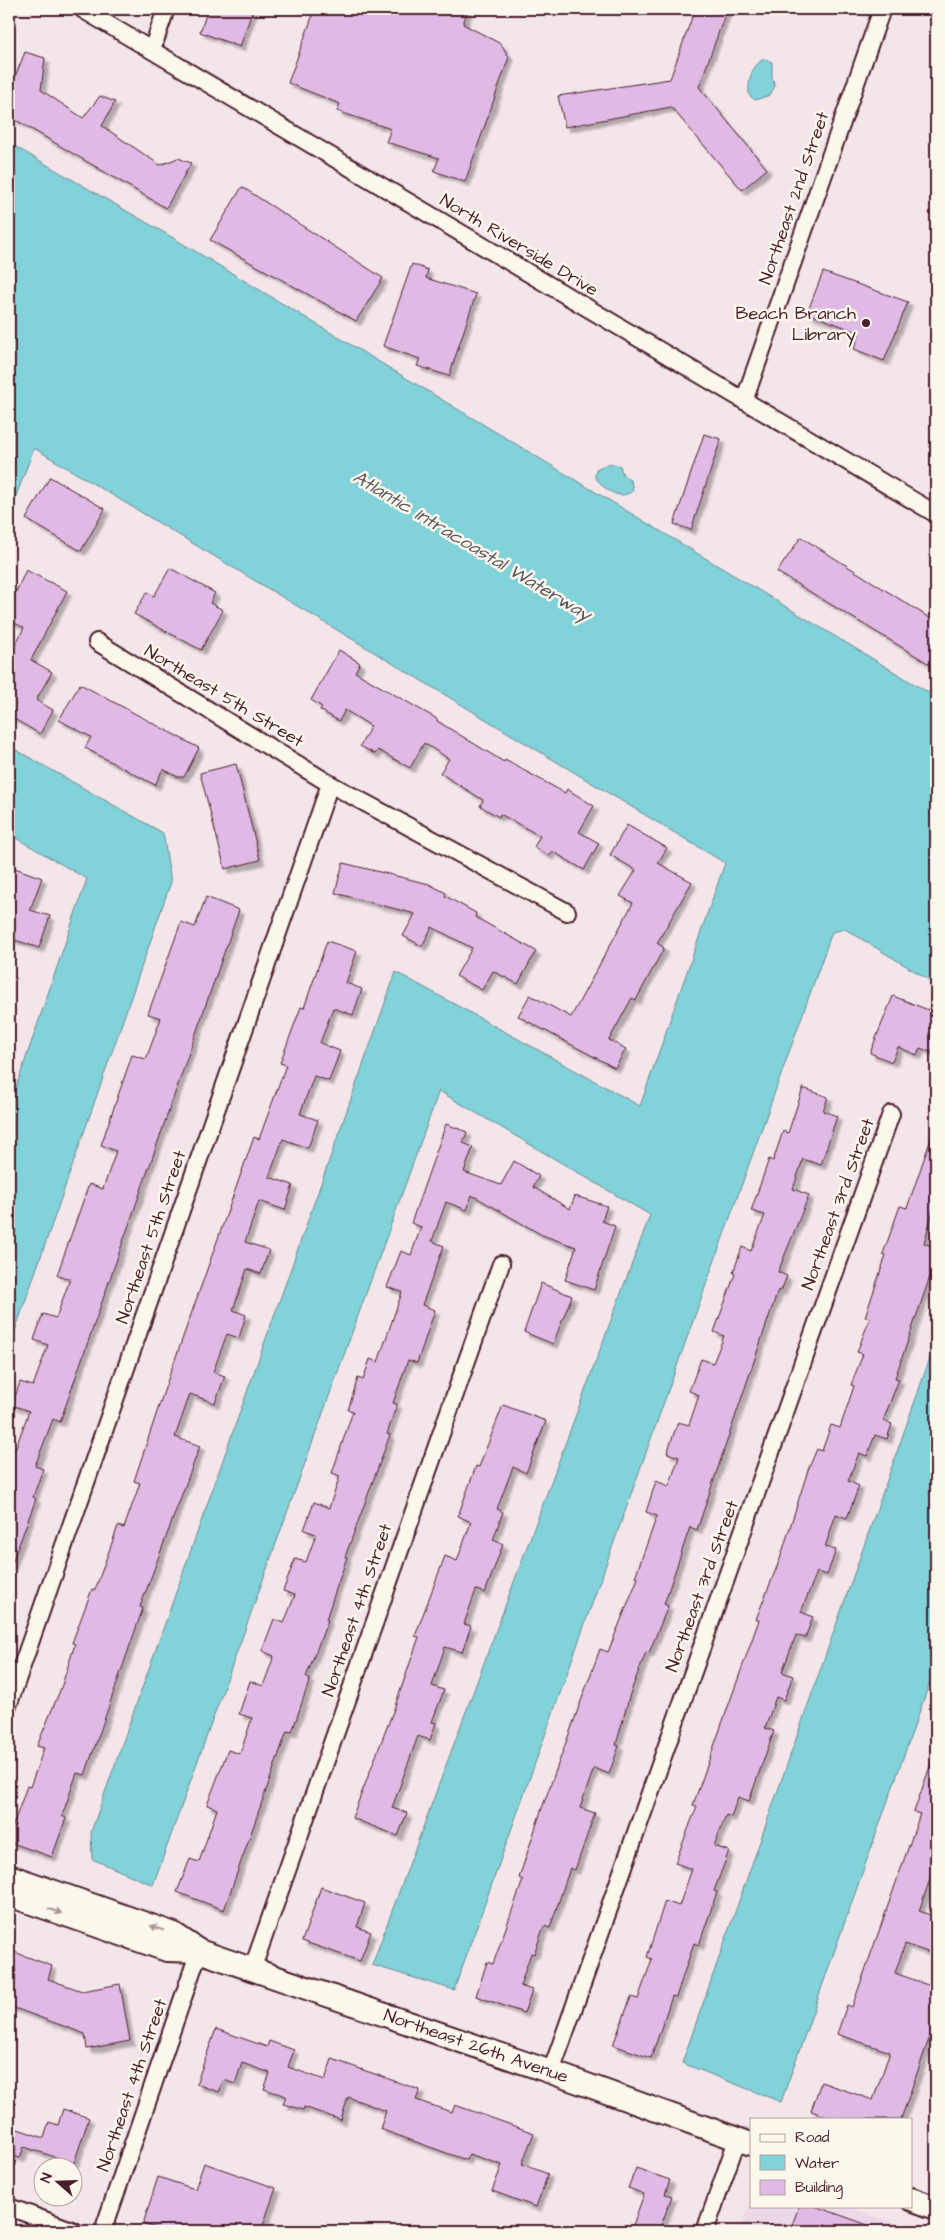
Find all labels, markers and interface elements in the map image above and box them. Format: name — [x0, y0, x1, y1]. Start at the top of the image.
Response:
street label: Northeast 2nd Street — [753, 108, 836, 288]
street label: North Riverside Drive — [435, 188, 603, 302]
place label: Beach Branch Library — [736, 301, 856, 348]
marker: Beach Branch Library — [860, 317, 872, 329]
water label: Atlantic Intracoastal Waterway — [348, 464, 598, 629]
street label: Northeast 5th Street — [140, 639, 309, 754]
street label: Northeast 3rd Street — [795, 1114, 881, 1293]
street label: Northeast 5th Street — [110, 1146, 193, 1327]
street label: Northeast 3rd Street — [659, 1496, 745, 1675]
street label: Northeast 4th Street — [316, 1520, 399, 1700]
one-way arrow — [48, 1908, 63, 1916]
one-way arrow — [149, 1924, 164, 1931]
street label: Northeast 4th Street — [91, 1995, 174, 2175]
street label: Northeast 26th Avenue — [380, 2003, 572, 2089]
legend — [750, 2118, 912, 2208]
text: Road — [795, 2127, 830, 2148]
text: Water — [795, 2153, 839, 2174]
north arrow — [32, 2158, 82, 2208]
text: N — [36, 2170, 58, 2185]
text: Building — [795, 2177, 843, 2199]

